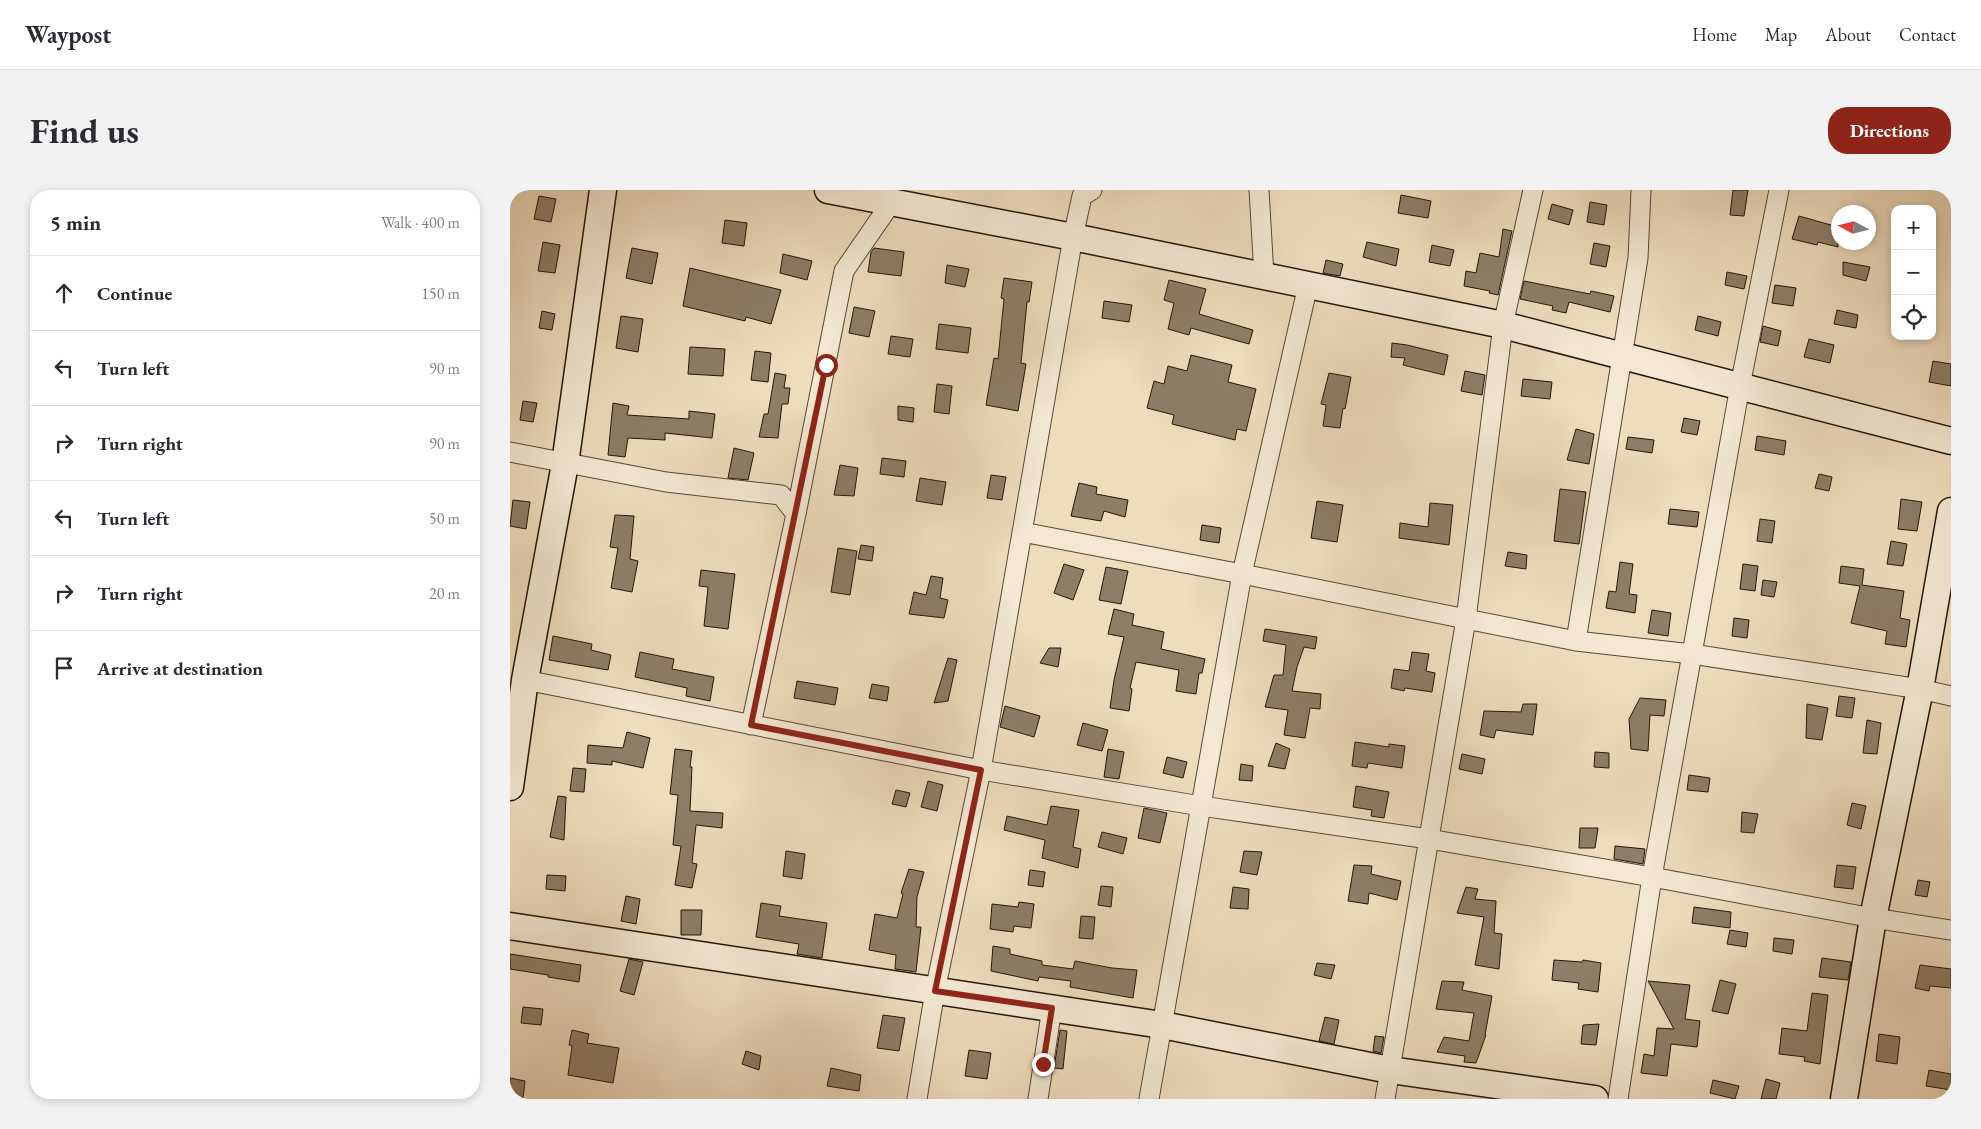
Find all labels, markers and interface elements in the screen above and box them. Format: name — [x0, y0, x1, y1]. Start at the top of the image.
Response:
text: Waypost — [25, 19, 111, 50]
text: Home — [1692, 23, 1737, 46]
text: Map — [1765, 23, 1797, 46]
text: About — [1825, 23, 1871, 46]
text: Contact — [1899, 23, 1956, 46]
button: Directions — [1828, 107, 1951, 154]
text: Find us — [30, 108, 139, 153]
north arrow — [1831, 205, 1876, 250]
map controls — [1891, 205, 1936, 340]
button: + — [1891, 205, 1936, 250]
text: 5 min — [50, 209, 101, 236]
text: Walk · 400 m — [381, 212, 460, 233]
button: − — [1891, 250, 1936, 295]
icon: ahead — [50, 279, 78, 307]
text: Continue — [97, 281, 172, 306]
text: 150 m — [421, 283, 460, 304]
button: locate — [1891, 295, 1936, 340]
icon: left — [50, 354, 78, 382]
route start — [815, 354, 838, 377]
text: Turn left — [97, 356, 169, 381]
text: 90 m — [429, 358, 460, 379]
icon: right — [50, 429, 78, 457]
text: Turn right — [97, 431, 183, 456]
text: 90 m — [429, 433, 460, 454]
icon: left — [50, 504, 78, 532]
text: Turn left — [97, 506, 169, 531]
text: 50 m — [429, 508, 460, 529]
icon: right — [50, 579, 78, 607]
text: Turn right — [97, 581, 183, 606]
text: 20 m — [429, 583, 460, 604]
icon: arrive — [50, 654, 78, 682]
text: Arrive at destination — [97, 656, 263, 681]
route end — [1032, 1053, 1055, 1076]

